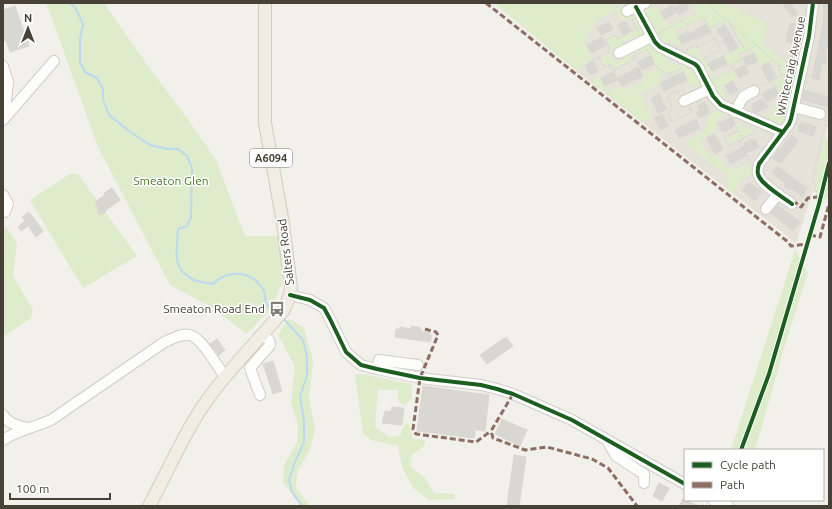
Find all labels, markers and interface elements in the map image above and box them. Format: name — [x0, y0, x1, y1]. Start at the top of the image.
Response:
north arrow — [8, 8, 48, 48]
text: N — [24, 12, 32, 24]
street label: Whitecraig Avenue — [774, 15, 807, 117]
road number: A6094 — [250, 149, 292, 167]
park label: Smeaton Glen — [133, 174, 209, 187]
street label: Salters Road — [275, 218, 296, 286]
bus stop icon: Smeaton Road End — [268, 300, 286, 318]
place label: Smeaton Road End — [163, 302, 265, 315]
legend — [684, 449, 824, 501]
text: Cycle path — [720, 458, 776, 471]
scale bar — [10, 475, 110, 501]
text: Path — [720, 478, 745, 491]
text: 100 m — [16, 482, 49, 495]

